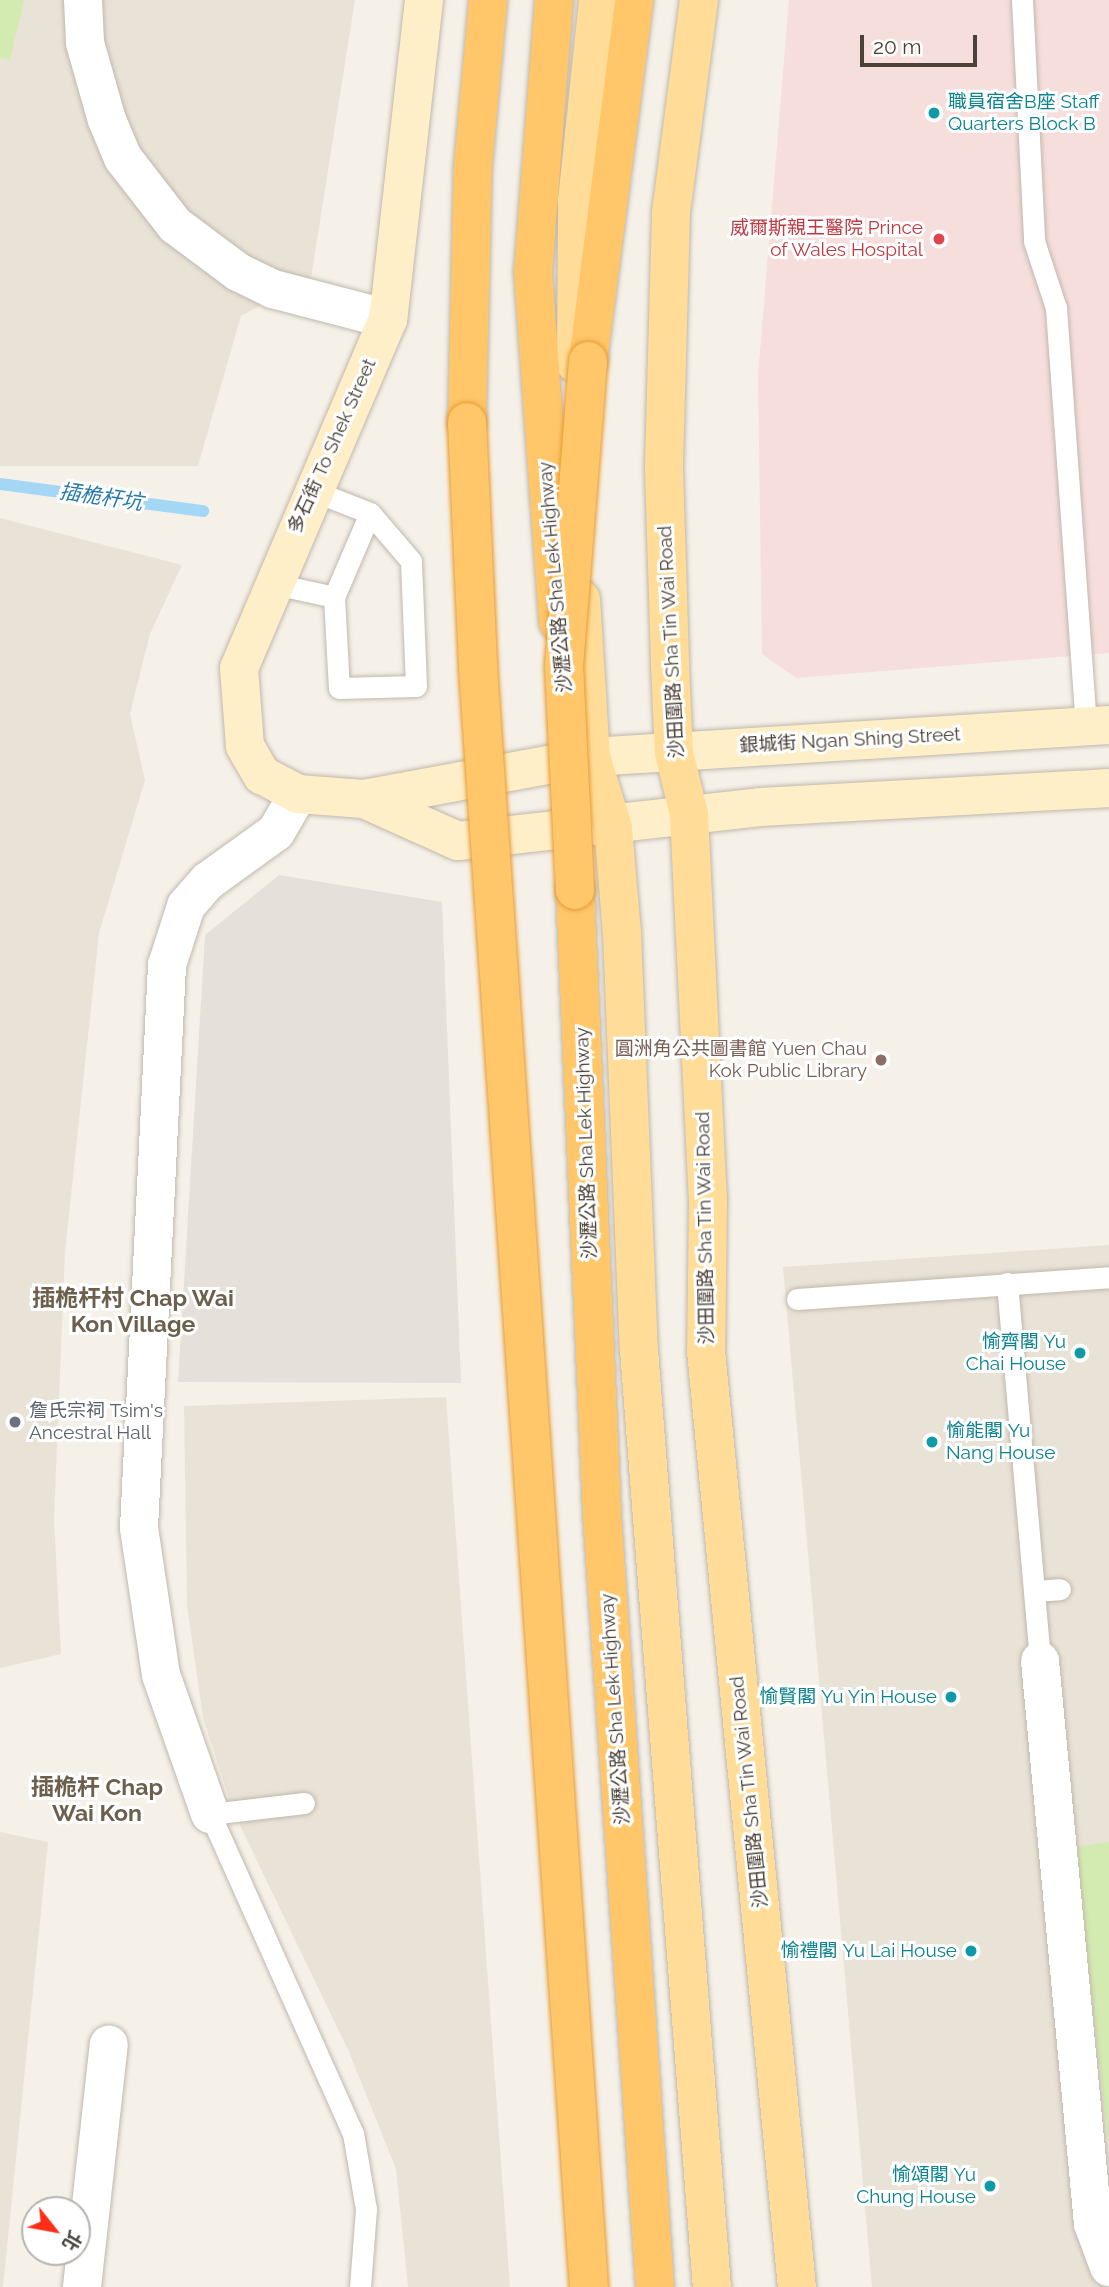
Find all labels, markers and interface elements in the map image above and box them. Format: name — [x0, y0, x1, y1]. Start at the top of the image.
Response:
scale bar — [864, 21, 981, 65]
text: 20 m — [873, 34, 921, 59]
place label: 職員宿舍B座 Staff Quarters Block B — [948, 91, 1100, 135]
marker: 職員宿舍B座 Staff Quarters Block B — [926, 105, 942, 121]
place label: 威爾斯親王醫院 Prince of Wales Hospital — [730, 217, 923, 261]
marker: 威爾斯親王醫院 Prince of Wales Hospital — [929, 229, 949, 249]
street label: 多石街 To Shek Street — [283, 355, 381, 537]
street label: 沙瀝公路 Sha Lek Highway — [534, 460, 576, 694]
water label: 插桅杆坑 — [58, 479, 144, 515]
street label: 沙田圍路 Sha Tin Wai Road — [653, 525, 689, 759]
street label: 銀城街 Ngan Shing Street — [739, 723, 961, 757]
street label: 沙瀝公路 Sha Lek Highway — [571, 1027, 601, 1259]
place label: 圓洲角公共圖書館 Yuen Chau Kok Public Library — [615, 1038, 867, 1082]
marker: 圓洲角公共圖書館 Yuen Chau Kok Public Library — [873, 1052, 889, 1068]
street label: 沙田圍路 Sha Tin Wai Road — [692, 1111, 718, 1345]
district label: 插桅杆村 Chap Wai Kon Village — [32, 1284, 234, 1338]
place label: 愉齊閣 Yu Chai House — [966, 1331, 1066, 1375]
marker: 愉齊閣 Yu Chai House — [1072, 1345, 1088, 1361]
place label: 詹氏宗祠 Tsim's Ancestral Hall — [29, 1400, 163, 1444]
marker: 詹氏宗祠 Tsim's Ancestral Hall — [7, 1414, 23, 1430]
place label: 愉能閣 Yu Nang House — [946, 1420, 1055, 1464]
marker: 愉能閣 Yu Nang House — [924, 1434, 940, 1450]
street label: 沙瀝公路 Sha Lek Highway — [596, 1593, 634, 1825]
street label: 沙田圍路 Sha Tin Wai Road — [725, 1674, 773, 1910]
place label: 愉賢閣 Yu Yin House — [759, 1686, 937, 1708]
marker: 愉賢閣 Yu Yin House — [943, 1689, 959, 1705]
district label: 插桅杆 Chap Wai Kon — [31, 1773, 163, 1827]
place label: 愉禮閣 Yu Lai House — [781, 1940, 957, 1962]
marker: 愉禮閣 Yu Lai House — [963, 1943, 979, 1959]
place label: 愉頌閣 Yu Chung House — [856, 2164, 976, 2208]
marker: 愉頌閣 Yu Chung House — [982, 2178, 998, 2194]
north arrow — [21, 2196, 91, 2266]
text: 北 — [58, 2227, 87, 2255]

